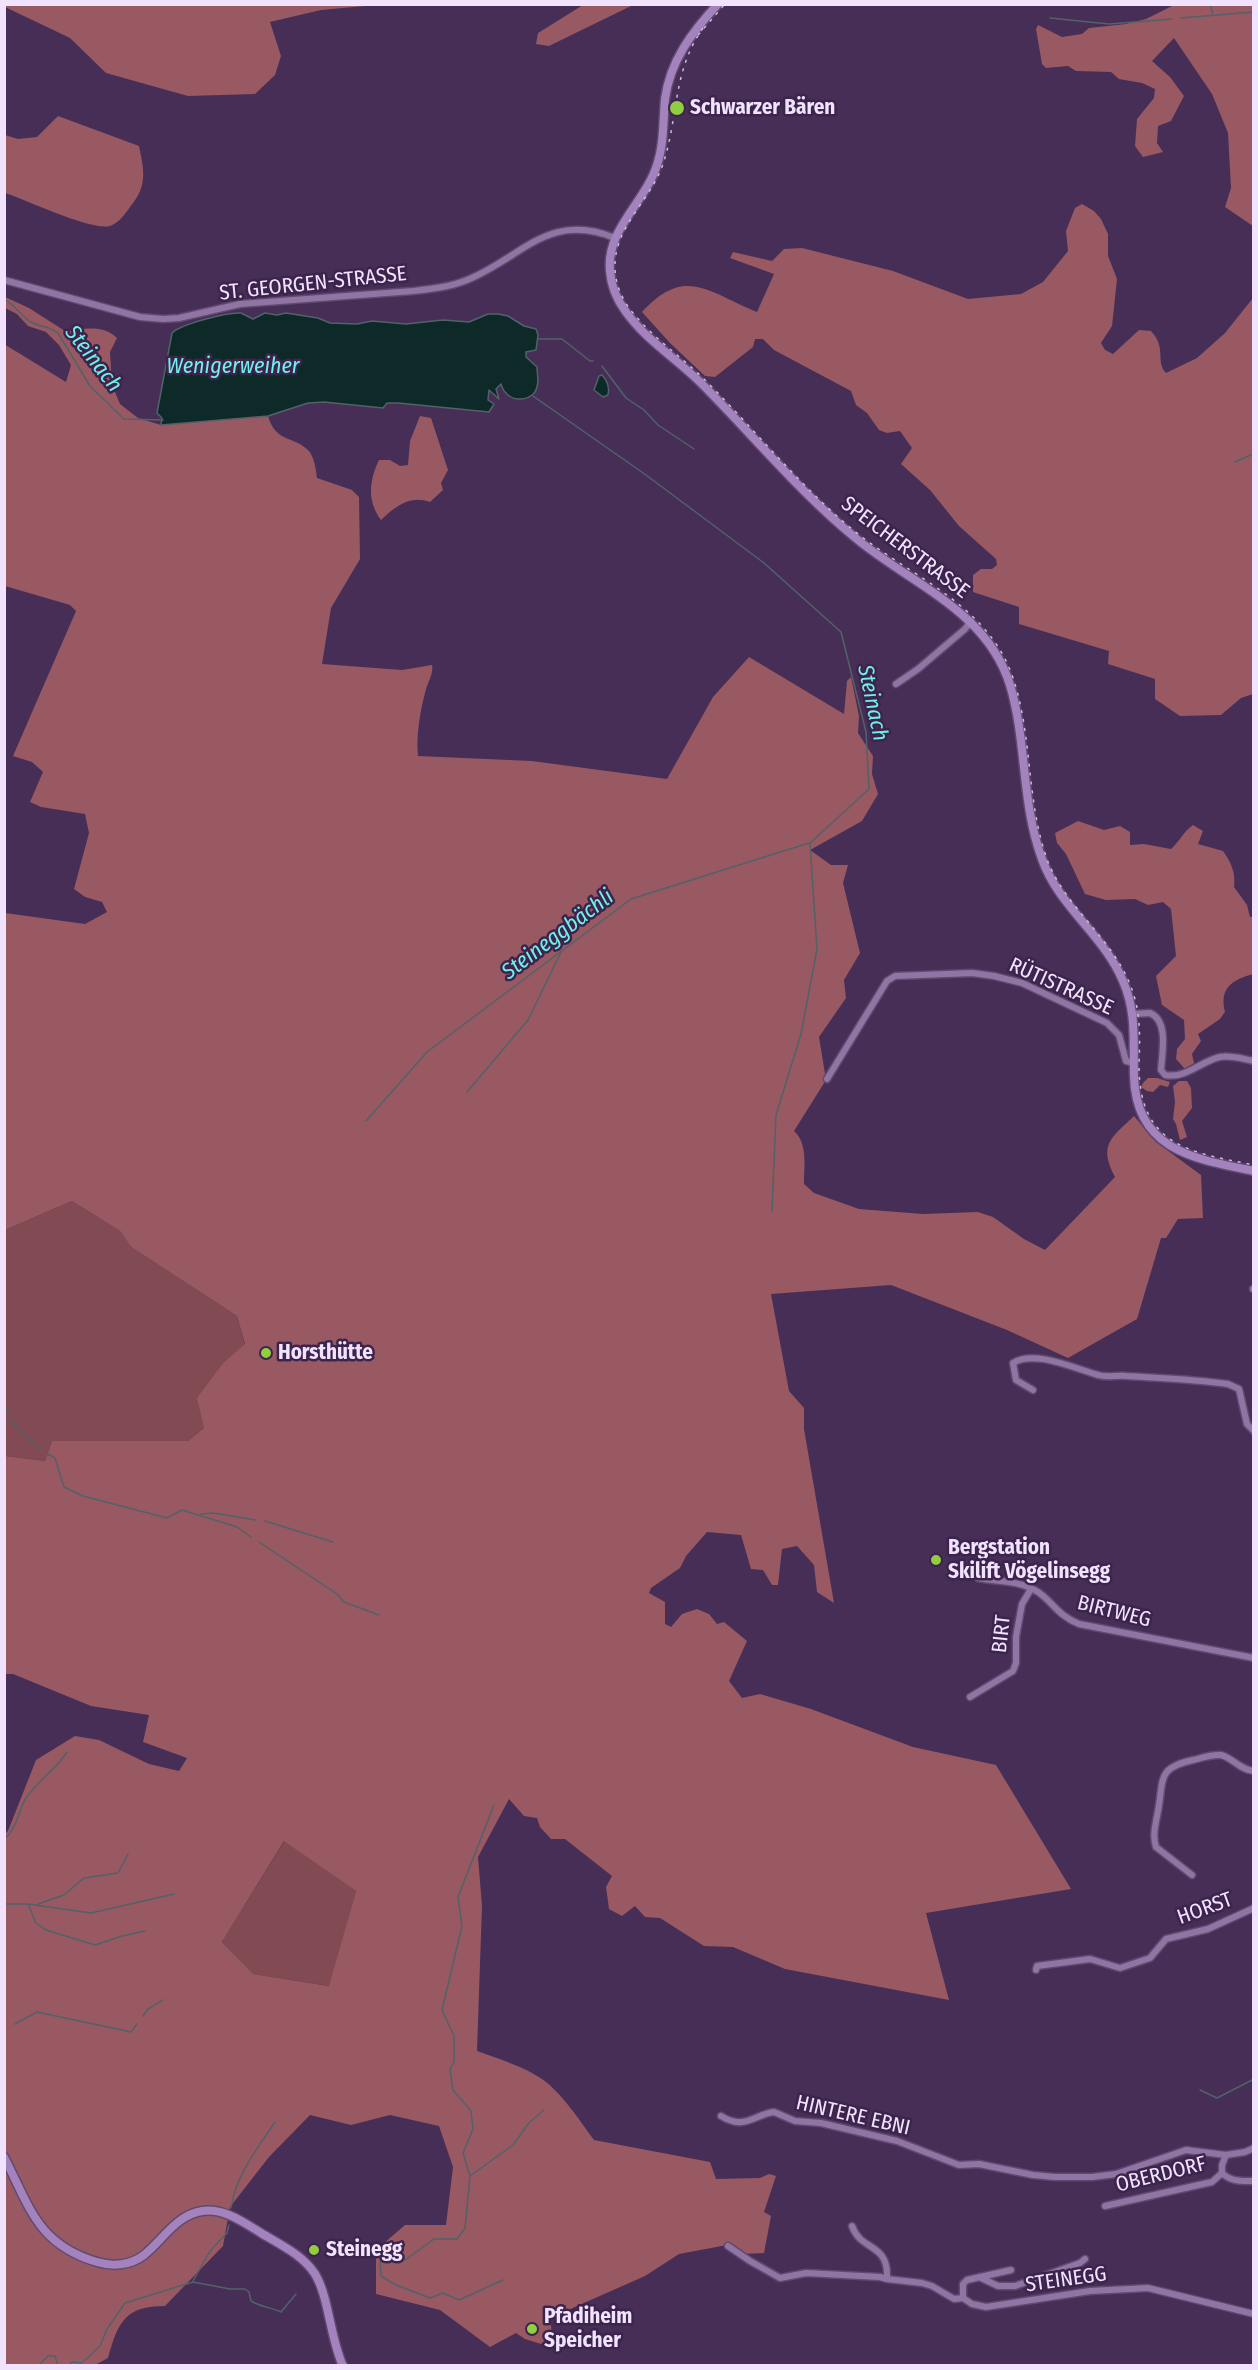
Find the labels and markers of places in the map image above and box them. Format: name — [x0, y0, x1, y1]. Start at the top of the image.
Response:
place label: Schwarzer Bären — [690, 95, 835, 121]
marker: Schwarzer Bären — [668, 99, 686, 117]
place label: Horsthütte — [278, 1340, 373, 1366]
marker: Horsthütte — [259, 1346, 273, 1360]
place label: Bergstation Skilift Vögelinsegg — [948, 1535, 1110, 1585]
marker: Bergstation Skilift Vögelinsegg — [929, 1553, 943, 1567]
place label: Steinegg — [326, 2237, 403, 2263]
marker: Steinegg — [307, 2243, 321, 2257]
place label: Pfadiheim Speicher — [544, 2304, 632, 2354]
marker: Pfadiheim Speicher — [525, 2322, 539, 2336]

